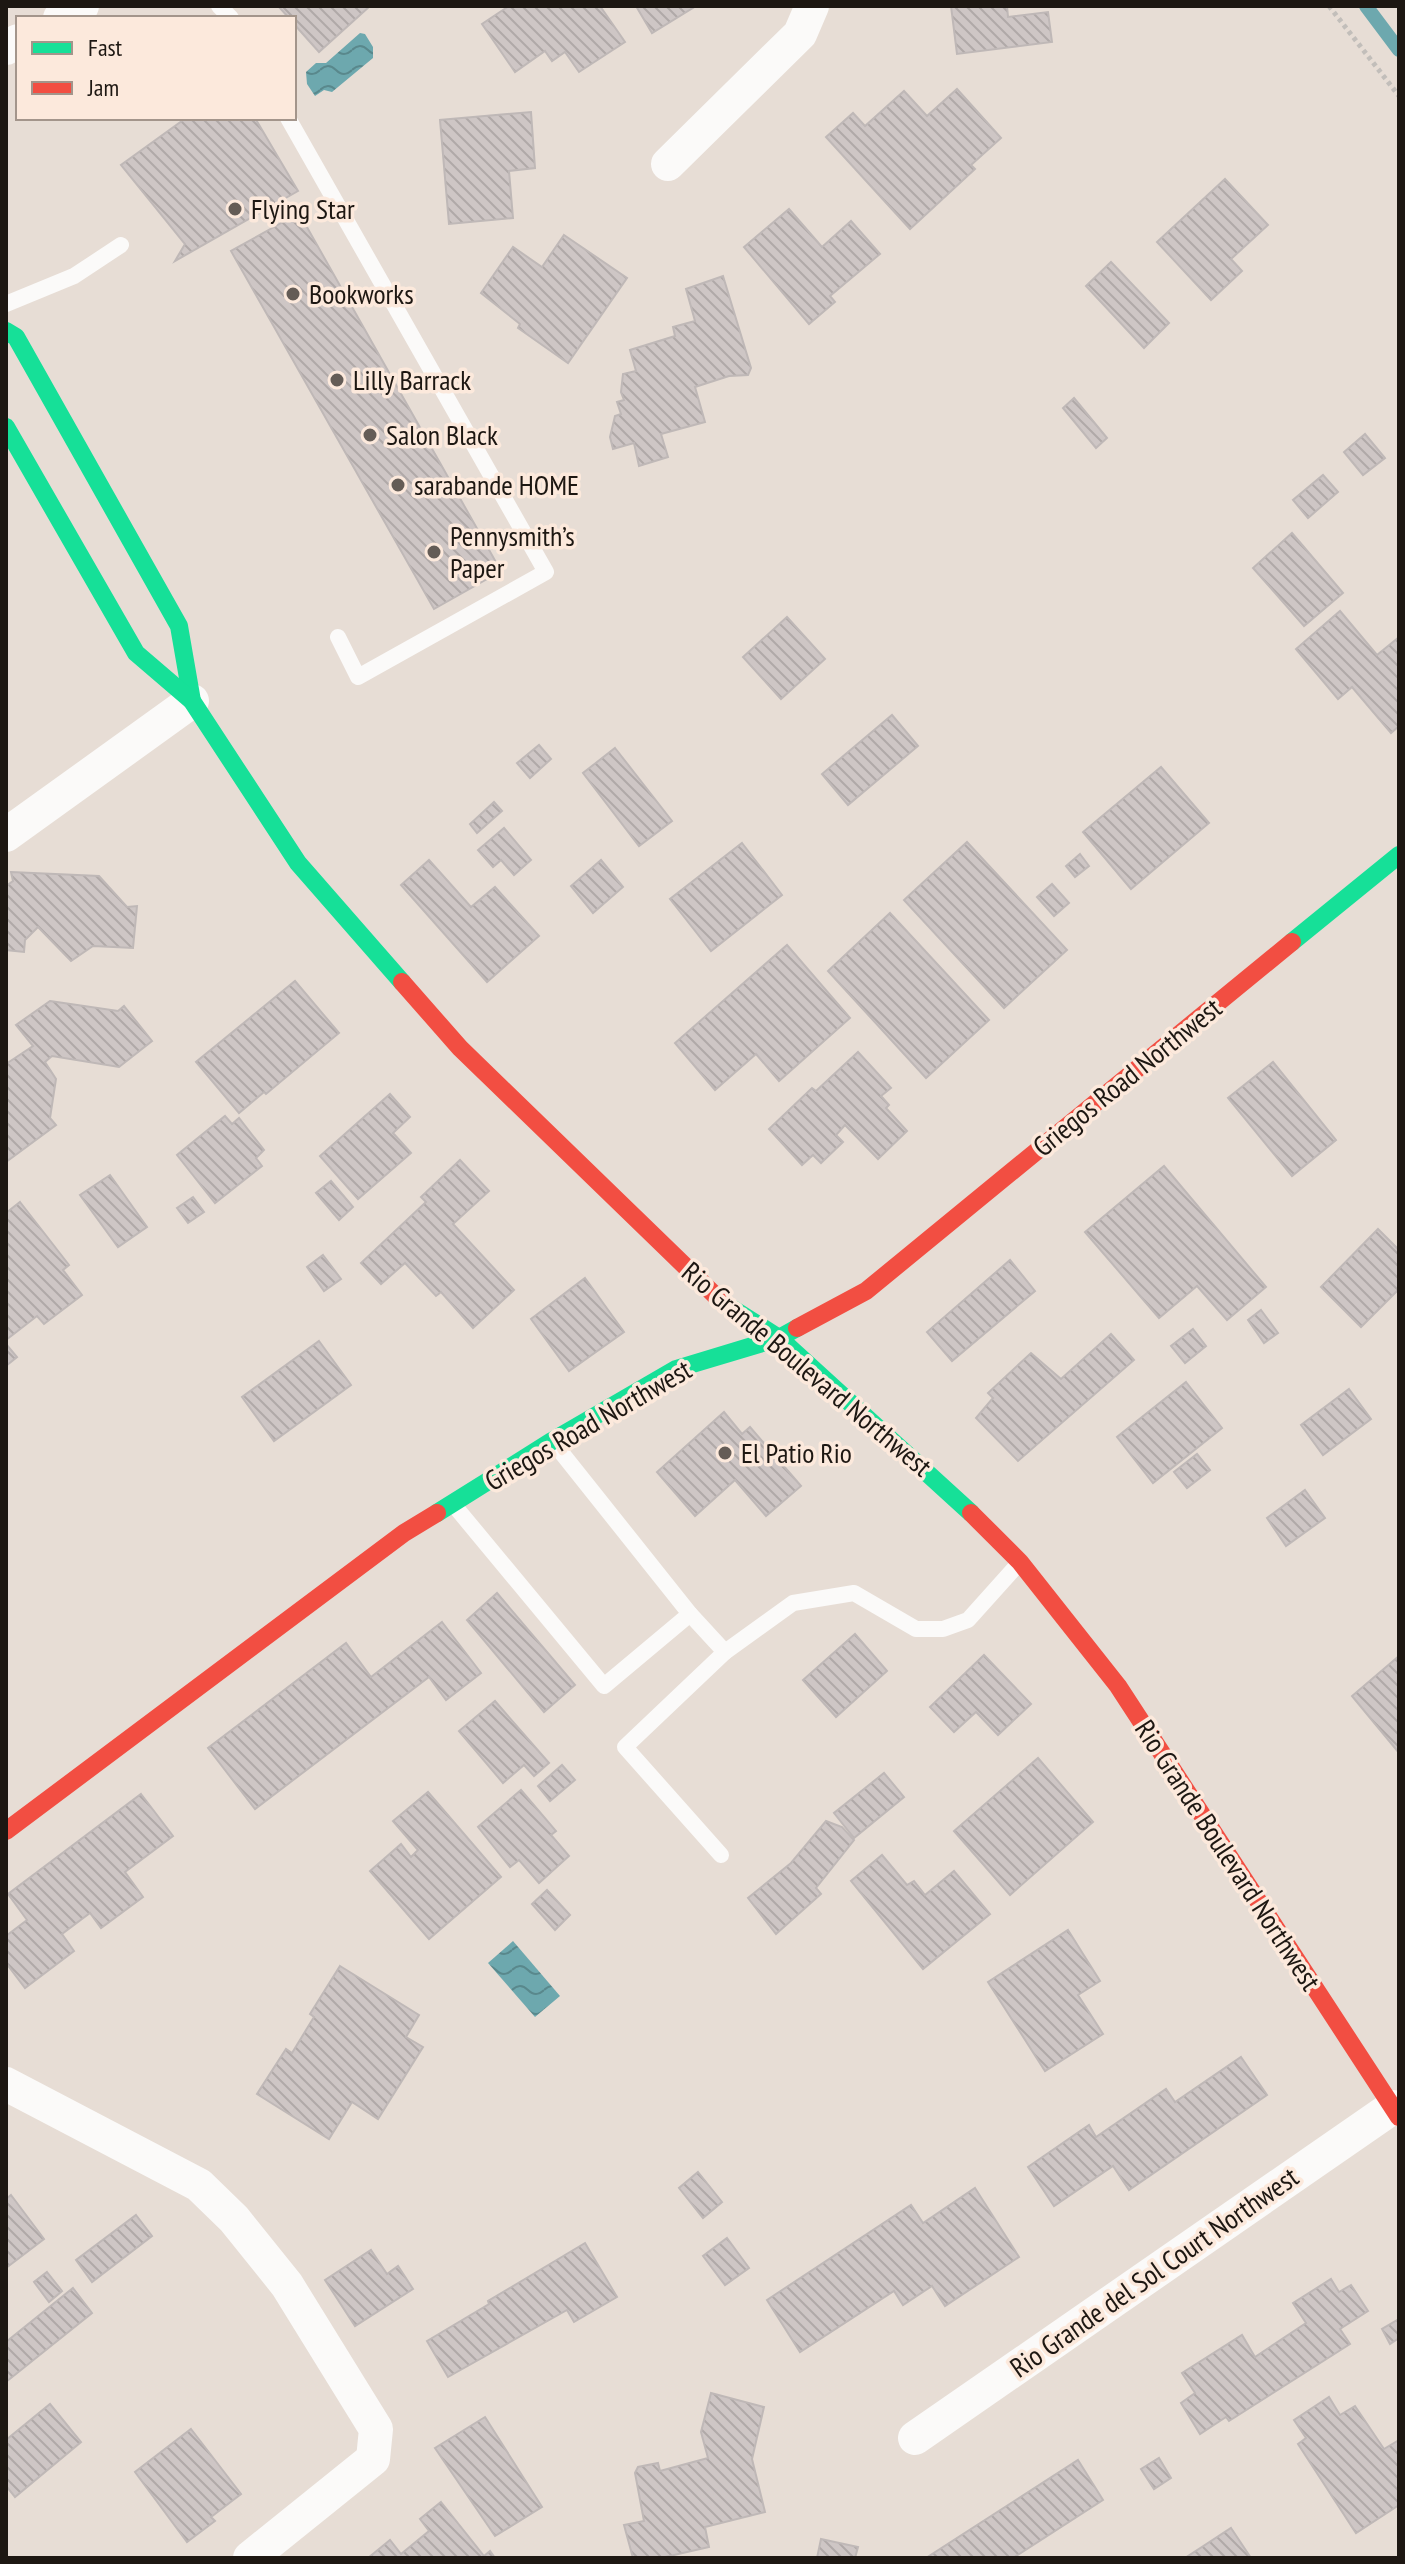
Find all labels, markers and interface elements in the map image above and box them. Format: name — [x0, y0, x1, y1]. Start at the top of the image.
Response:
legend — [16, 16, 296, 120]
text: Fast — [88, 32, 123, 63]
text: Jam — [87, 72, 119, 103]
place label: Flying Star — [251, 190, 355, 227]
marker: Flying Star — [226, 200, 244, 218]
place label: Bookworks — [309, 275, 414, 312]
marker: Bookworks — [284, 285, 302, 303]
place label: Lilly Barrack — [353, 361, 471, 398]
marker: Lilly Barrack — [328, 371, 346, 389]
place label: Salon Black — [386, 416, 498, 453]
marker: Salon Black — [361, 426, 379, 444]
place label: sarabande HOME — [414, 466, 579, 503]
marker: sarabande HOME — [389, 476, 407, 494]
place label: Pennysmith’s Paper — [450, 517, 575, 586]
marker: Pennysmith’s Paper — [425, 543, 443, 561]
street label: Griegos Road Northwest — [1025, 989, 1229, 1164]
street label: Rio Grande Boulevard Northwest — [675, 1253, 940, 1484]
street label: Griegos Road Northwest — [478, 1350, 698, 1499]
place label: El Patio Rio — [741, 1434, 852, 1471]
marker: El Patio Rio — [716, 1444, 734, 1462]
street label: Rio Grande Boulevard Northwest — [1127, 1712, 1330, 1997]
street label: Rio Grande del Sol Court Northwest — [1002, 2158, 1305, 2385]

